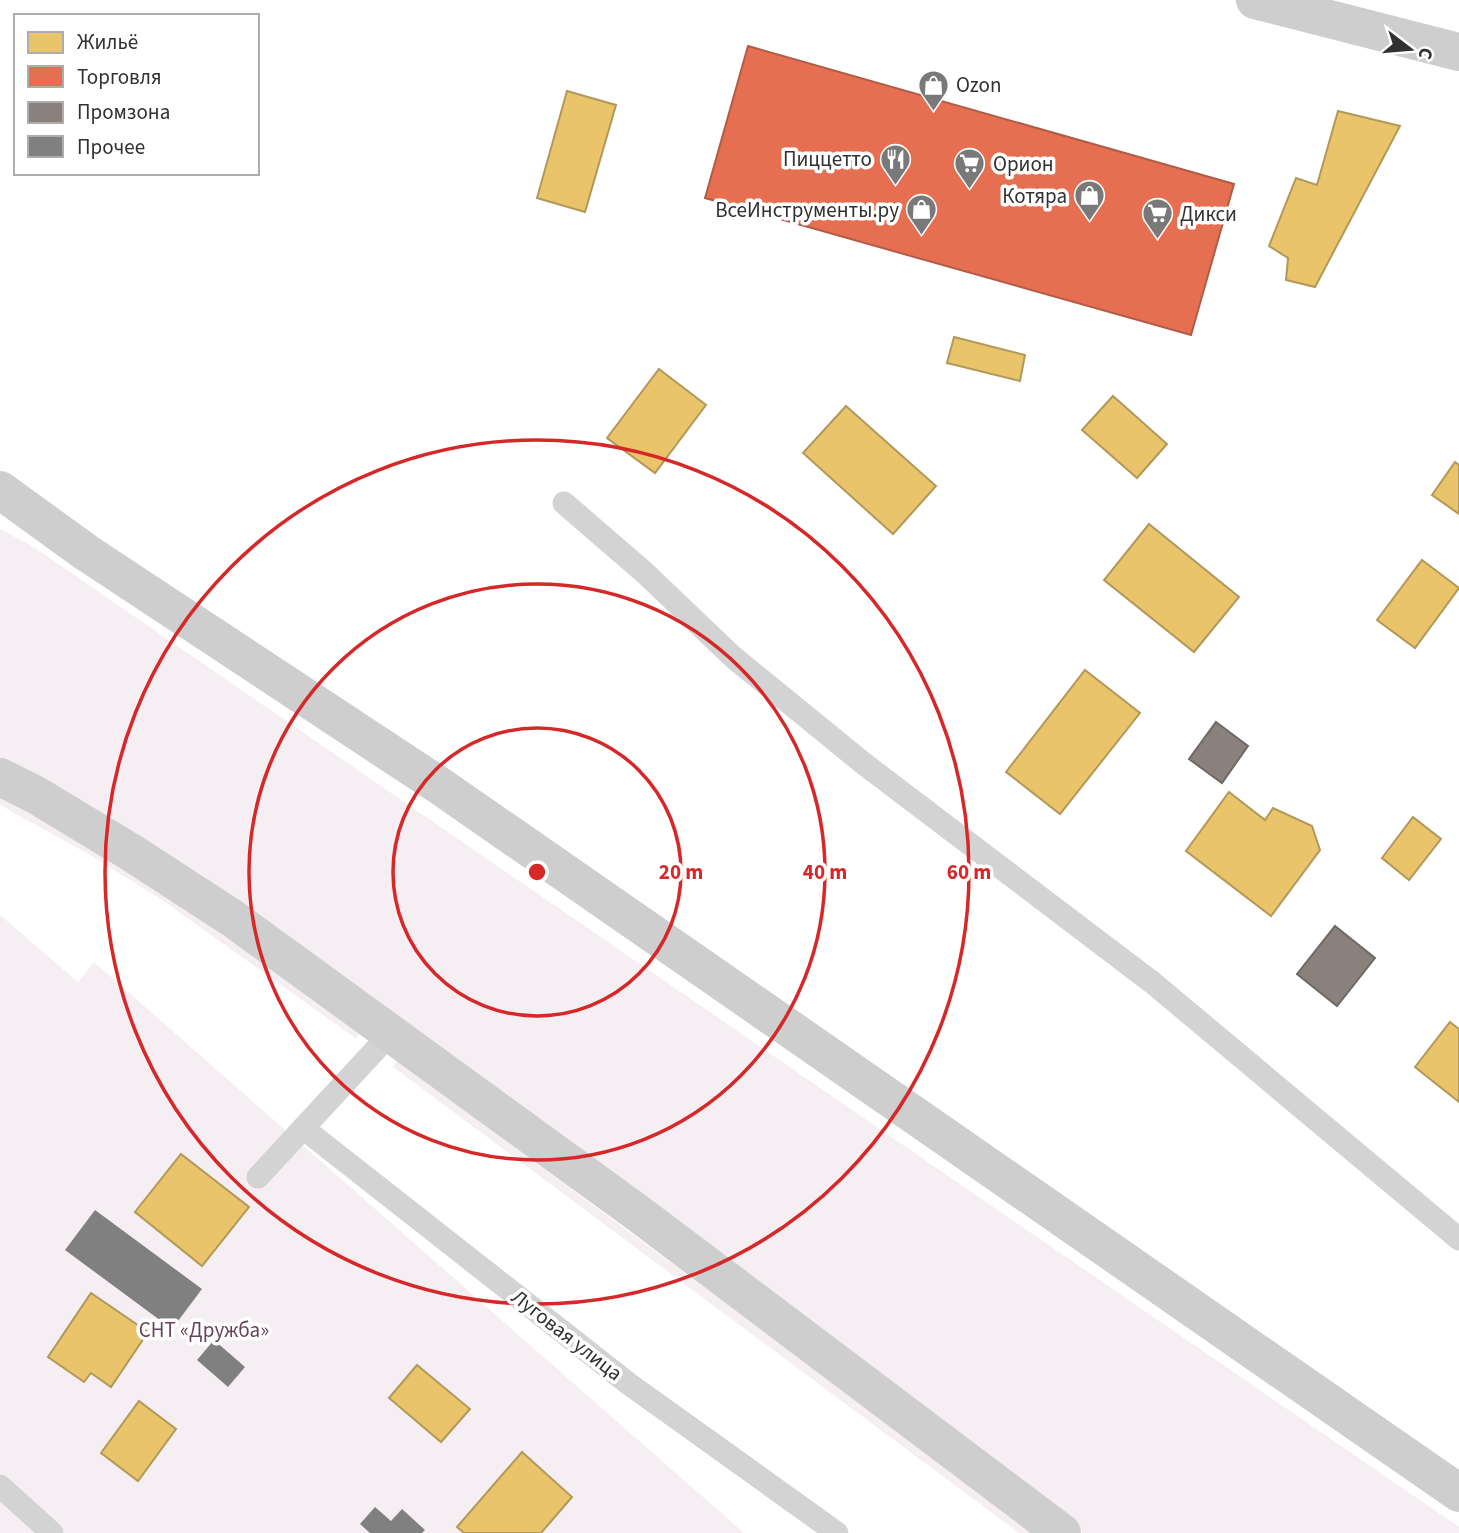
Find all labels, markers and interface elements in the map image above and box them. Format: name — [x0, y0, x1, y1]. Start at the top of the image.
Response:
legend — [14, 14, 259, 175]
north arrow — [1375, 14, 1445, 84]
text: Жильё — [77, 27, 138, 57]
text: С — [1410, 44, 1439, 62]
text: Торговля — [77, 62, 162, 92]
shop icon: Ozon — [916, 68, 950, 112]
place label: Ozon — [956, 70, 1001, 100]
text: Промзона — [77, 97, 170, 127]
text: Прочее — [77, 132, 145, 162]
restaurant icon: Пиццетто — [878, 142, 912, 186]
place label: Пиццетто — [783, 144, 872, 174]
supermarket icon: Орион — [953, 147, 987, 191]
place label: Орион — [993, 149, 1054, 179]
shop icon: Котяра — [1073, 179, 1107, 223]
place label: Котяра — [1002, 181, 1067, 211]
shop icon: ВсеИнструменты.ру — [905, 193, 939, 237]
place label: ВсеИнструменты.ру — [715, 195, 899, 225]
supermarket icon: Дикси — [1140, 197, 1174, 241]
place label: Дикси — [1180, 199, 1237, 229]
text: 20 m — [659, 857, 703, 887]
text: 40 m — [803, 857, 847, 887]
text: 60 m — [947, 857, 991, 887]
centre of rings — [525, 860, 549, 884]
street label: Луговая улица — [505, 1282, 629, 1388]
park label: СНТ «Дружба» — [139, 1315, 269, 1345]

